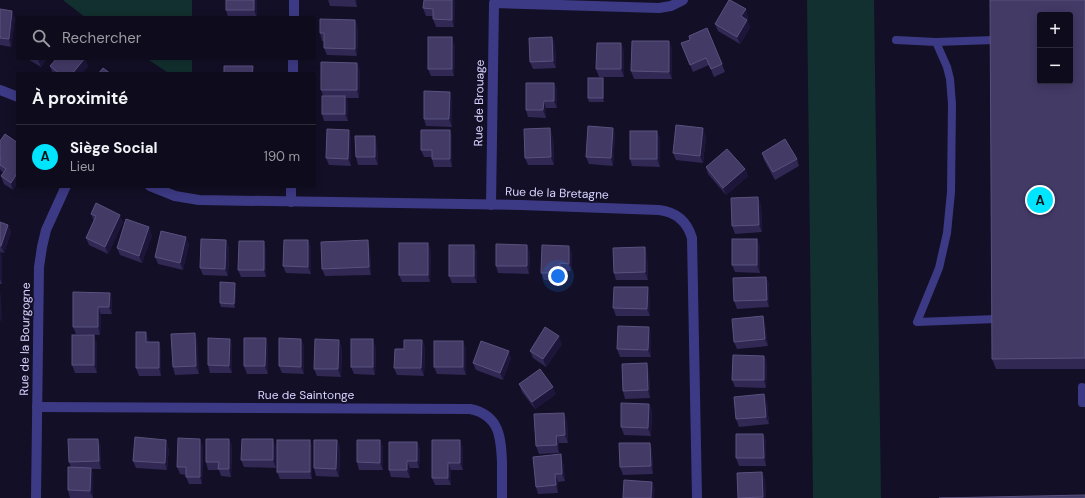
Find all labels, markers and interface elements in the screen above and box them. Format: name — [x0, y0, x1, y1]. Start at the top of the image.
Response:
map controls — [1037, 12, 1073, 84]
button: + — [1037, 12, 1073, 48]
search box — [16, 16, 316, 60]
icon: search — [30, 27, 52, 49]
text: Rechercher — [62, 28, 141, 48]
button: − — [1037, 48, 1073, 84]
street label: Rue de Brouage — [470, 59, 488, 147]
text: À proximité — [32, 87, 128, 109]
text: Siège Social — [70, 138, 157, 158]
text: A — [40, 148, 50, 165]
text: 190 m — [264, 148, 300, 165]
text: Lieu — [70, 158, 95, 175]
street label: Rue de la Bretagne — [505, 183, 609, 203]
pin: A — [1027, 185, 1053, 215]
your location — [548, 266, 568, 286]
street label: Rue de la Bourgogne — [16, 282, 34, 396]
street label: Rue de Saintonge — [258, 387, 354, 403]

